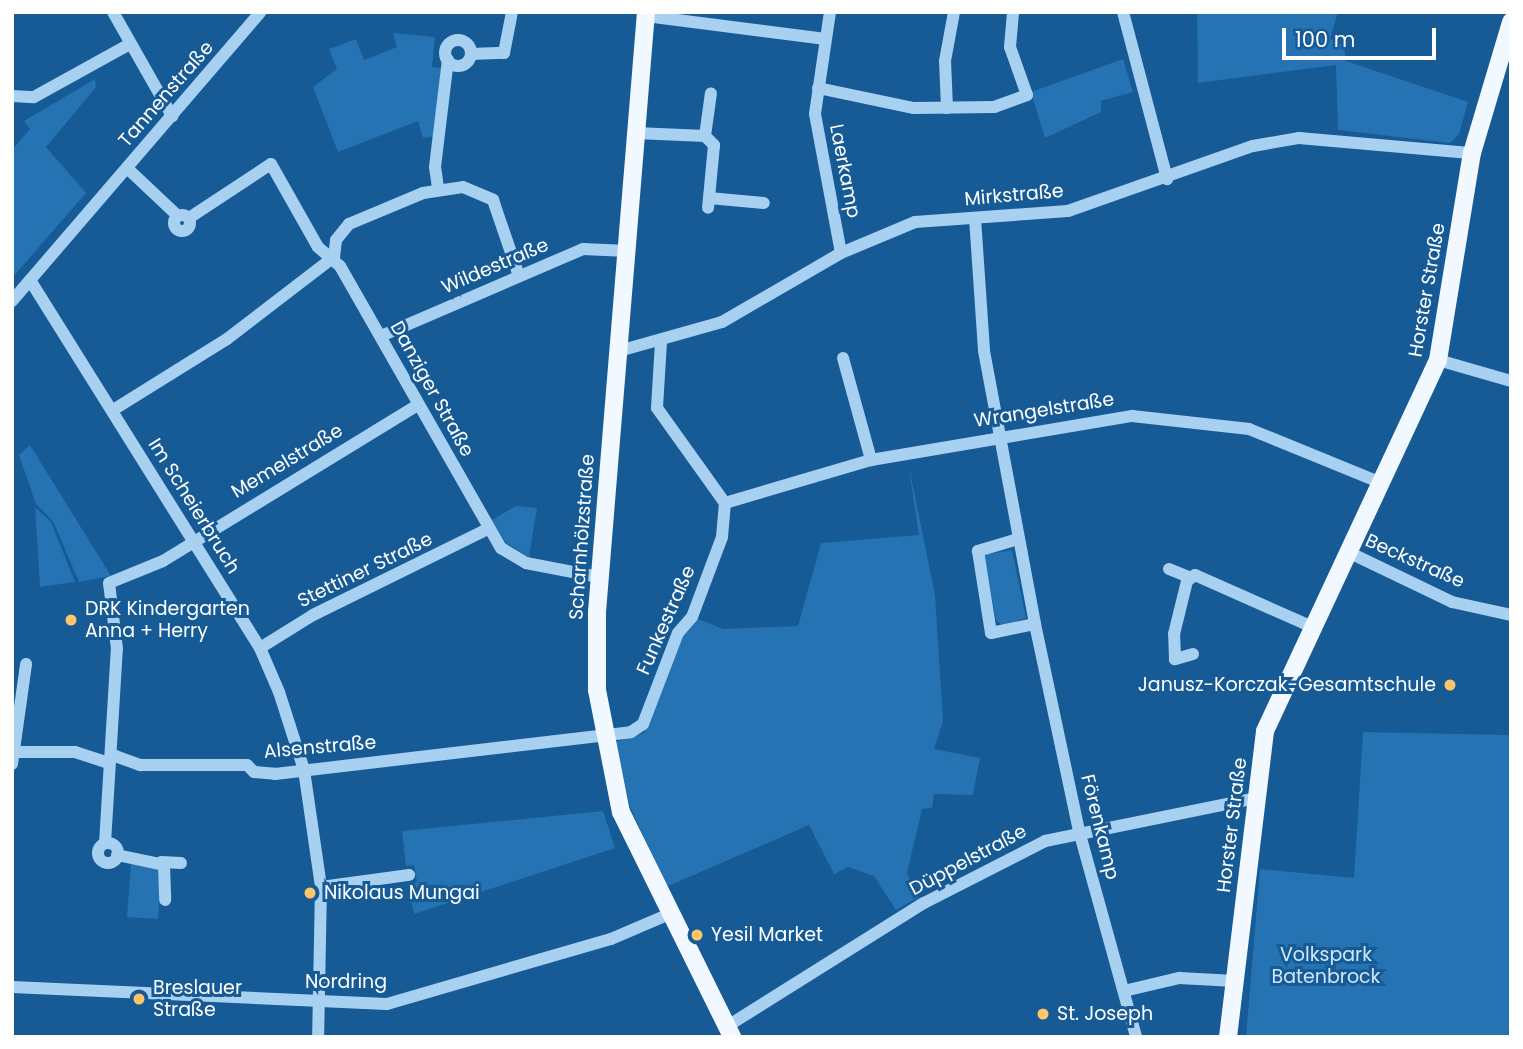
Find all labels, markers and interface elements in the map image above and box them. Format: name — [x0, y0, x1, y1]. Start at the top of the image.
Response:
scale bar — [1285, 14, 1439, 58]
text: 100 m — [1295, 25, 1355, 54]
street label: Tannenstraße — [114, 36, 218, 152]
street label: Laerkamp — [825, 122, 865, 220]
street label: Mirkstraße — [964, 179, 1064, 211]
street label: Horster Straße — [1404, 221, 1450, 359]
street label: Wildestraße — [438, 233, 552, 299]
street label: Danziger Straße — [385, 317, 479, 461]
street label: Wrangelstraße — [972, 388, 1116, 432]
street label: Memelstraße — [227, 419, 347, 503]
street label: Im Scheierbruch — [143, 434, 245, 578]
street label: Scharnhölzstraße — [565, 453, 599, 621]
street label: Stettiner Straße — [294, 527, 436, 613]
street label: Beckstraße — [1362, 529, 1468, 593]
street label: Funkestraße — [632, 562, 700, 678]
place label: DRK Kindergarten Anna + Herry — [85, 598, 250, 642]
marker: DRK Kindergarten Anna + Herry — [63, 612, 79, 628]
place label: Janusz-Korczak-Gesamtschule — [1138, 674, 1436, 696]
marker: Janusz-Korczak-Gesamtschule — [1442, 677, 1458, 693]
street label: Alsenstraße — [263, 731, 377, 763]
street label: Horster Straße — [1212, 756, 1252, 894]
street label: Förenkamp — [1076, 772, 1124, 882]
street label: Düppelstraße — [906, 820, 1030, 900]
place label: Nikolaus Mungai — [324, 882, 480, 904]
marker: Nikolaus Mungai — [302, 885, 318, 901]
place label: Yesil Market — [711, 924, 823, 946]
marker: Yesil Market — [689, 927, 705, 943]
park label: Volkspark Batenbrock — [1272, 944, 1380, 988]
street label: Nordring — [305, 971, 387, 993]
place label: Breslauer Straße — [153, 977, 242, 1021]
marker: Breslauer Straße — [131, 991, 147, 1007]
place label: St. Joseph — [1057, 1003, 1153, 1025]
marker: St. Joseph — [1035, 1006, 1051, 1022]

